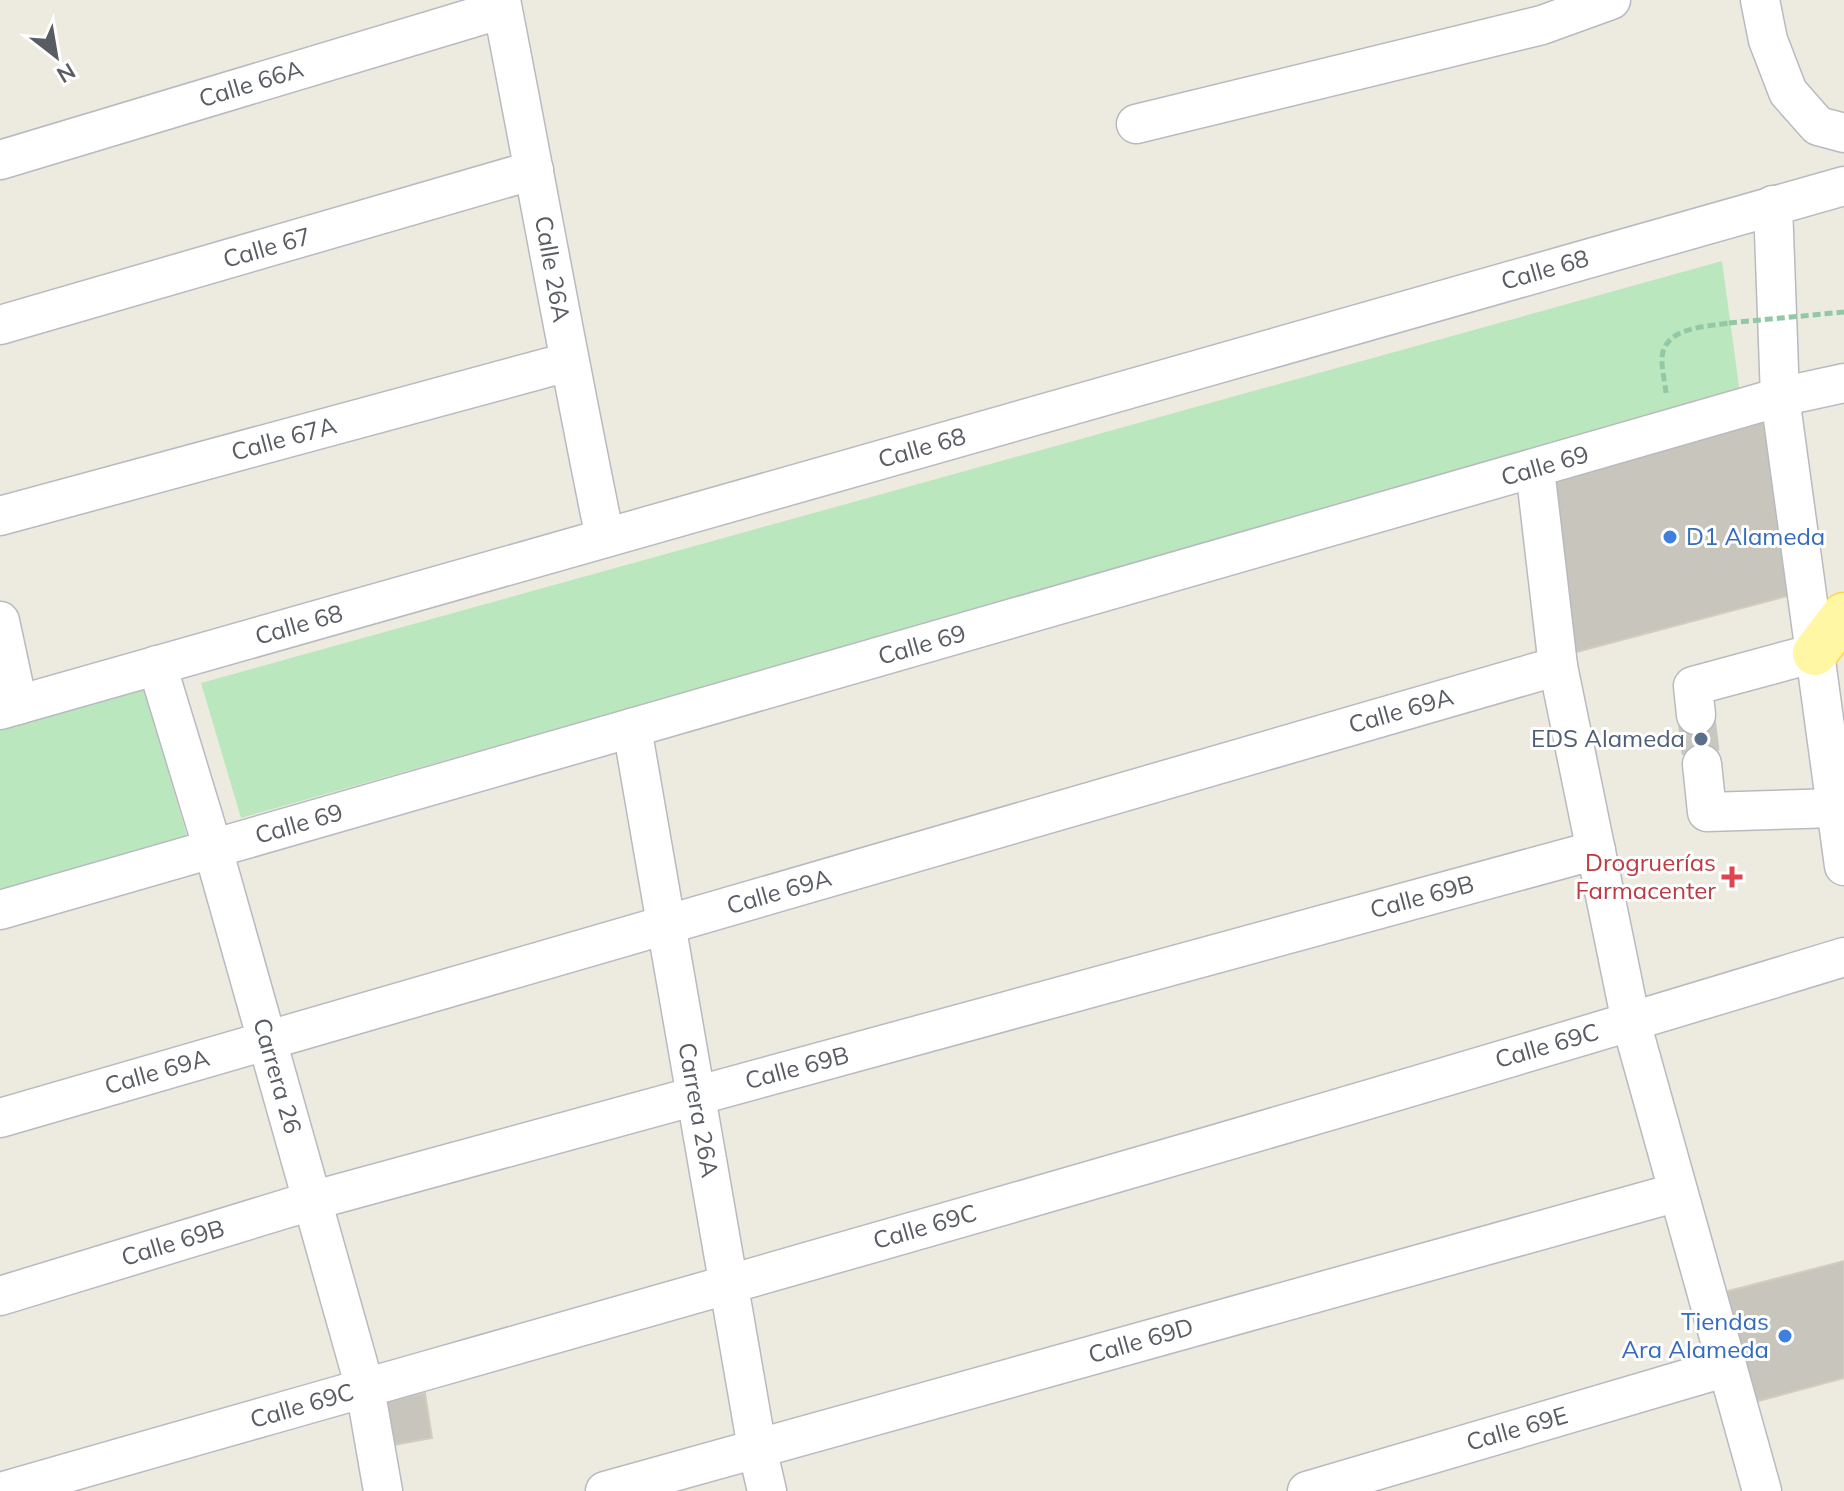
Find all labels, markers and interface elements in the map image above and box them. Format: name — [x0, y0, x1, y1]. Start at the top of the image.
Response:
north arrow — [16, 16, 96, 96]
street label: Calle 66A — [195, 53, 307, 113]
text: N — [52, 57, 81, 89]
street label: Calle 26A — [529, 213, 577, 325]
street label: Calle 67 — [219, 220, 314, 274]
street label: Calle 68 — [1497, 242, 1592, 296]
street label: Calle 67A — [228, 410, 340, 466]
street label: Calle 68 — [874, 420, 969, 474]
street label: Calle 69 — [1497, 438, 1592, 492]
place label: D1 Alameda — [1686, 521, 1825, 551]
marker: D1 Alameda — [1661, 528, 1679, 546]
street label: Calle 68 — [251, 597, 346, 651]
street label: Calle 69 — [874, 617, 969, 671]
street label: Calle 69A — [1345, 681, 1457, 739]
place label: EDS Alameda — [1531, 723, 1685, 753]
marker: EDS Alameda — [1692, 730, 1710, 748]
street label: Calle 69 — [251, 796, 346, 850]
place label: Drogruerías Farmacenter — [1576, 847, 1716, 905]
street label: Calle 69A — [723, 862, 835, 920]
street label: Calle 69B — [1367, 868, 1477, 924]
marker: Drogruerías Farmacenter — [1723, 868, 1741, 886]
street label: Carrera 26 — [247, 1014, 309, 1137]
street label: Calle 69C — [1491, 1016, 1602, 1074]
street label: Calle 69B — [742, 1039, 852, 1095]
street label: Carrera 26A — [672, 1040, 726, 1180]
street label: Calle 69A — [101, 1042, 213, 1100]
street label: Calle 69C — [869, 1197, 980, 1255]
street label: Calle 69B — [117, 1212, 228, 1272]
place label: Tiendas Ara Alameda — [1621, 1306, 1769, 1364]
street label: Calle 69D — [1085, 1311, 1197, 1369]
marker: Tiendas Ara Alameda — [1776, 1327, 1794, 1345]
street label: Calle 69C — [246, 1376, 357, 1434]
street label: Calle 69E — [1463, 1399, 1571, 1457]

